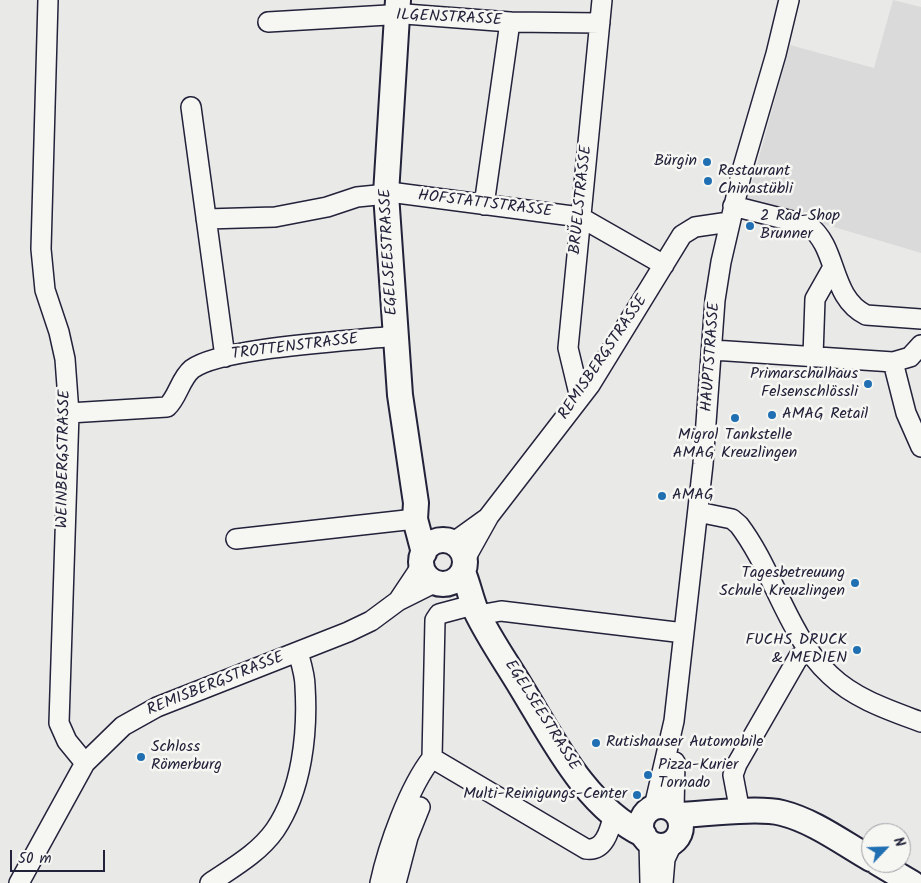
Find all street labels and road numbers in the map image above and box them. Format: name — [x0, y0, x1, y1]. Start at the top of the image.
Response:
street label: ILGENSTRASSE — [395, 7, 503, 31]
street label: BRÜELSTRASSE — [567, 145, 597, 255]
street label: HOFSTATTSTRASSE — [417, 187, 553, 223]
street label: EGELSEESTRASSE — [377, 188, 403, 316]
street label: REMISBERGSTRASSE — [555, 292, 653, 424]
street label: HAUPTSTRASSE — [699, 302, 725, 412]
street label: TROTTENSTRASSE — [231, 331, 359, 365]
street label: WEINBERGSTRASSE — [54, 389, 76, 529]
street label: REMISBERGSTRASSE — [145, 649, 287, 721]
street label: EGELSEESTRASSE — [499, 657, 583, 775]

